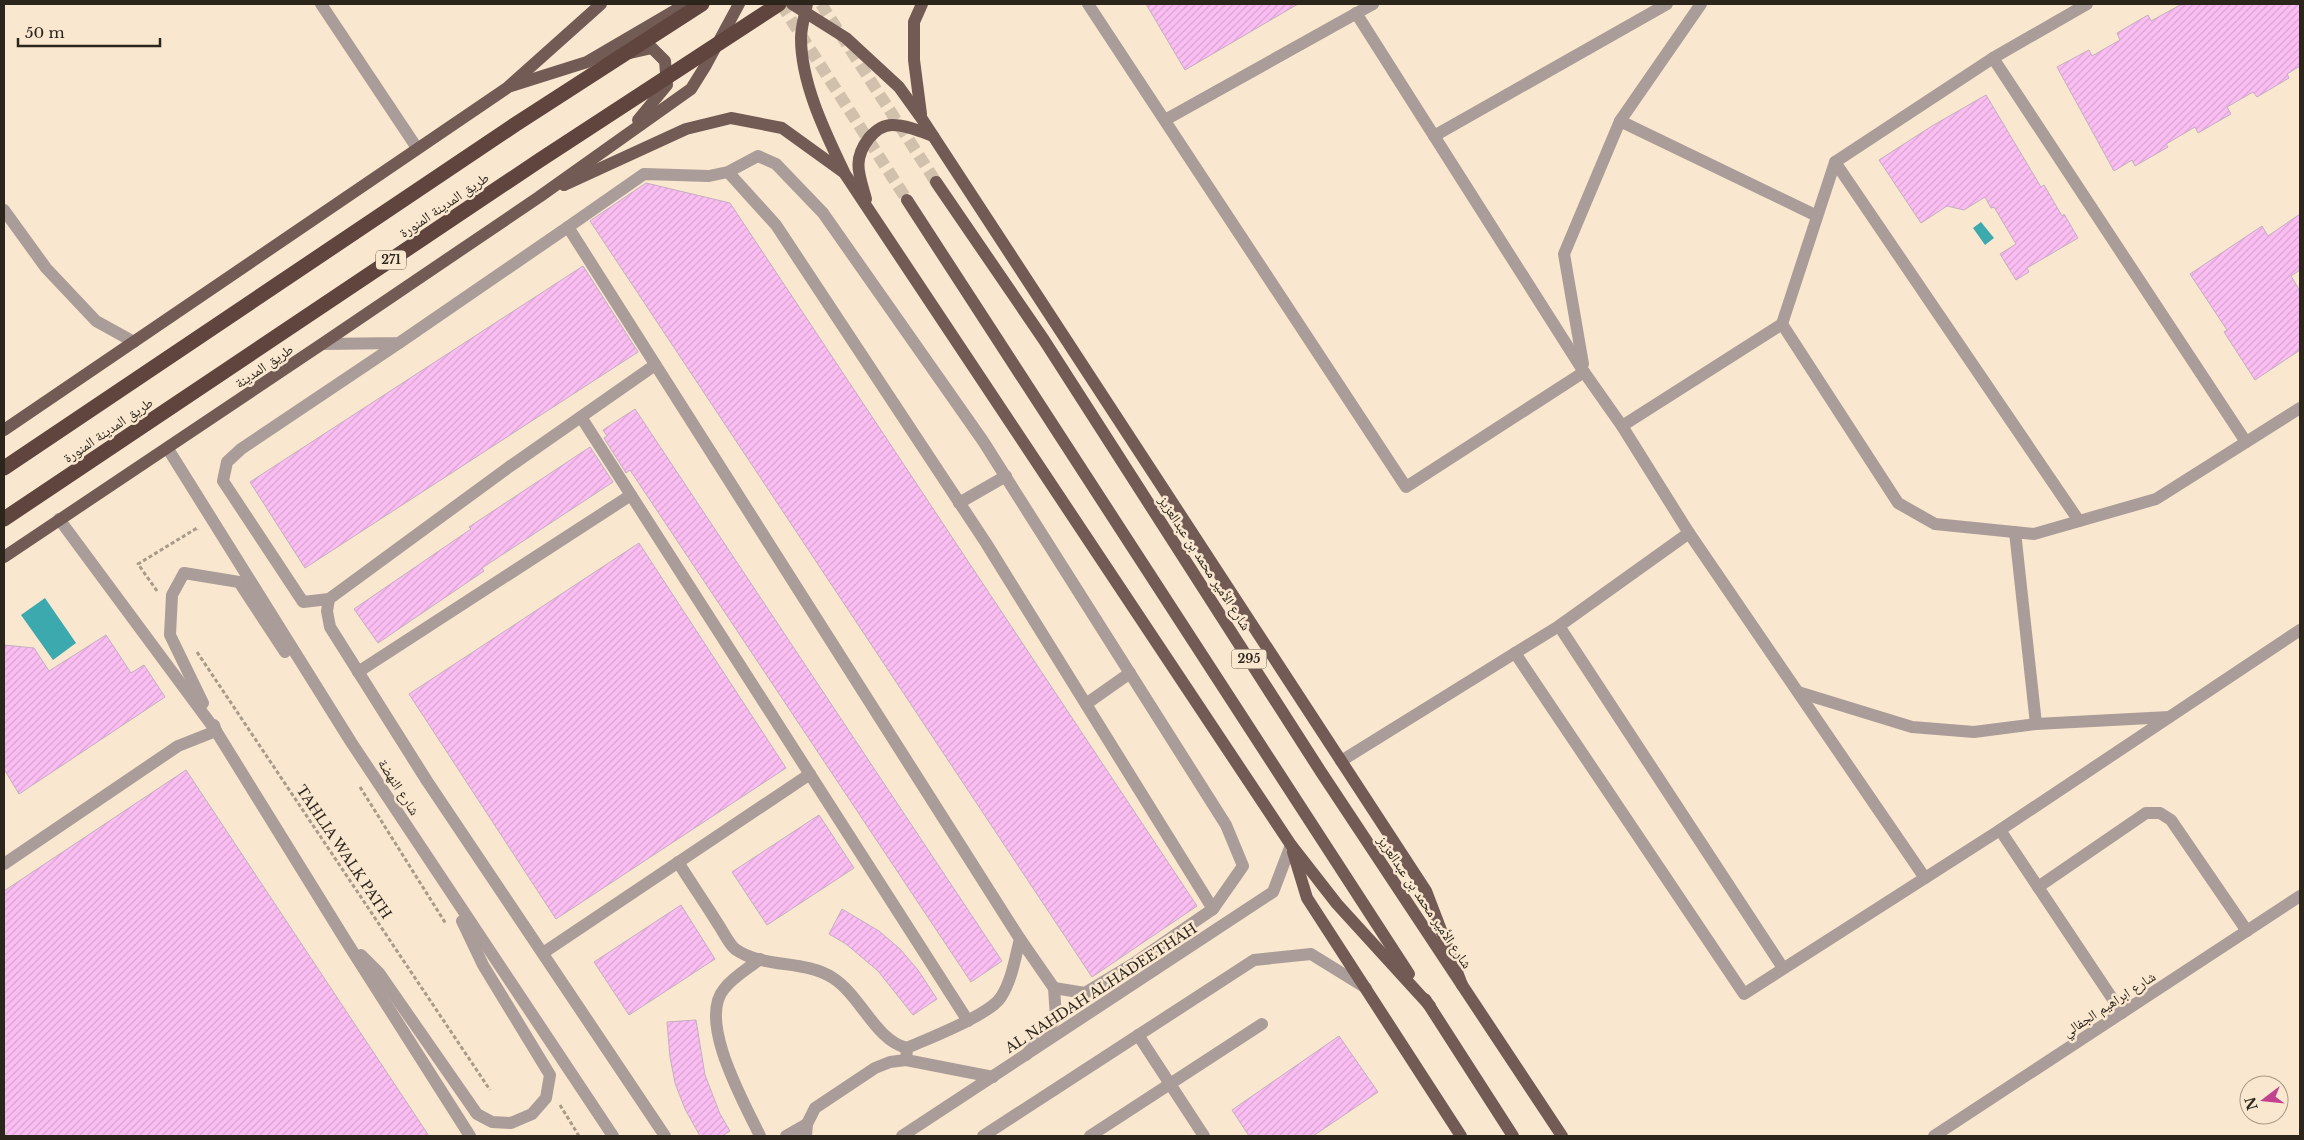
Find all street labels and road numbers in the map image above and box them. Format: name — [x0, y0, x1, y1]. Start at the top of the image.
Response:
street label: طريق المدينة المنورة — [396, 168, 493, 243]
road number: 271 — [376, 250, 406, 270]
street label: طريق المدينة — [231, 340, 297, 393]
street label: طريق المدينة المنورة — [60, 393, 157, 468]
street label: شارع الأمير محمد بن عبدالعزيز — [1153, 492, 1255, 634]
road number: 295 — [1232, 650, 1266, 669]
street label: شارع النهضة — [373, 755, 424, 819]
street label: TAHLIA WALK PATH — [293, 782, 396, 922]
street label: شارع الأمير محمد بن عبدالعزيز — [1372, 831, 1476, 972]
street label: AL NAHDAH ALHADEETHAH — [1001, 919, 1200, 1057]
street label: شارع ابراهيم الجفالي — [2059, 967, 2160, 1043]

